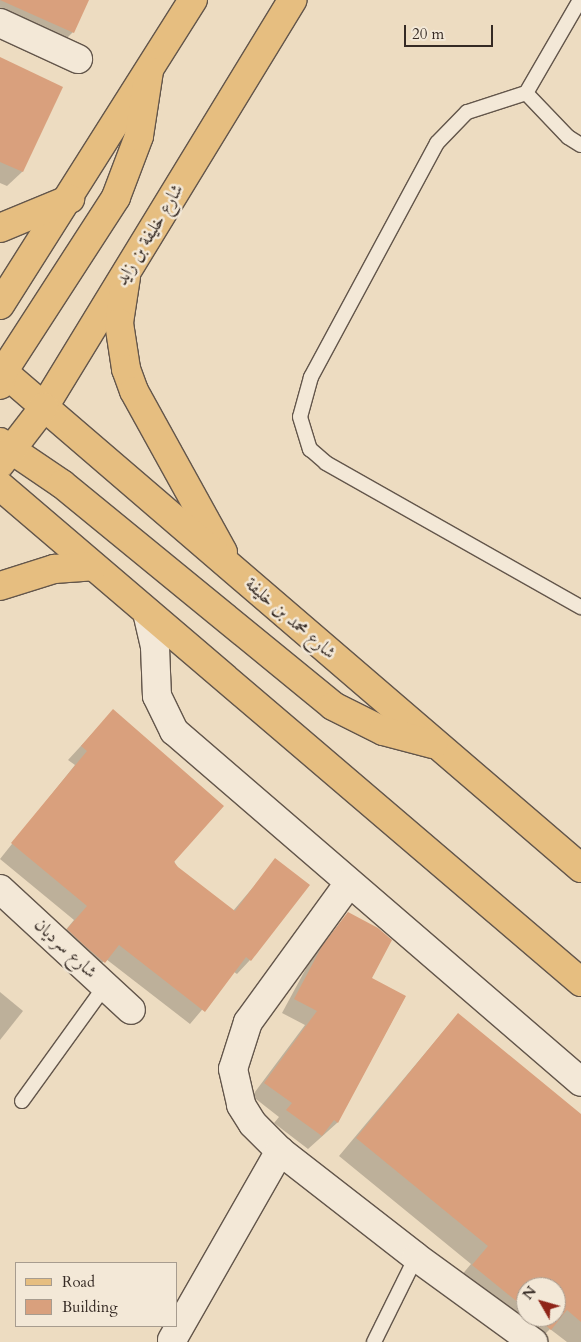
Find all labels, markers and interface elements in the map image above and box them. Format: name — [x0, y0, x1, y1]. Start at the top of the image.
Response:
scale bar — [406, 15, 495, 47]
text: 20 m — [412, 24, 444, 44]
street label: شارع خليفة بن زايد — [111, 180, 189, 290]
street label: شارع محمد بن خليفة — [240, 574, 340, 664]
street label: شارع سرديان — [29, 914, 101, 984]
legend — [15, 1262, 178, 1327]
text: Road — [62, 1272, 95, 1292]
north arrow — [516, 1277, 566, 1327]
text: N — [518, 1282, 541, 1304]
text: Building — [62, 1297, 118, 1317]

